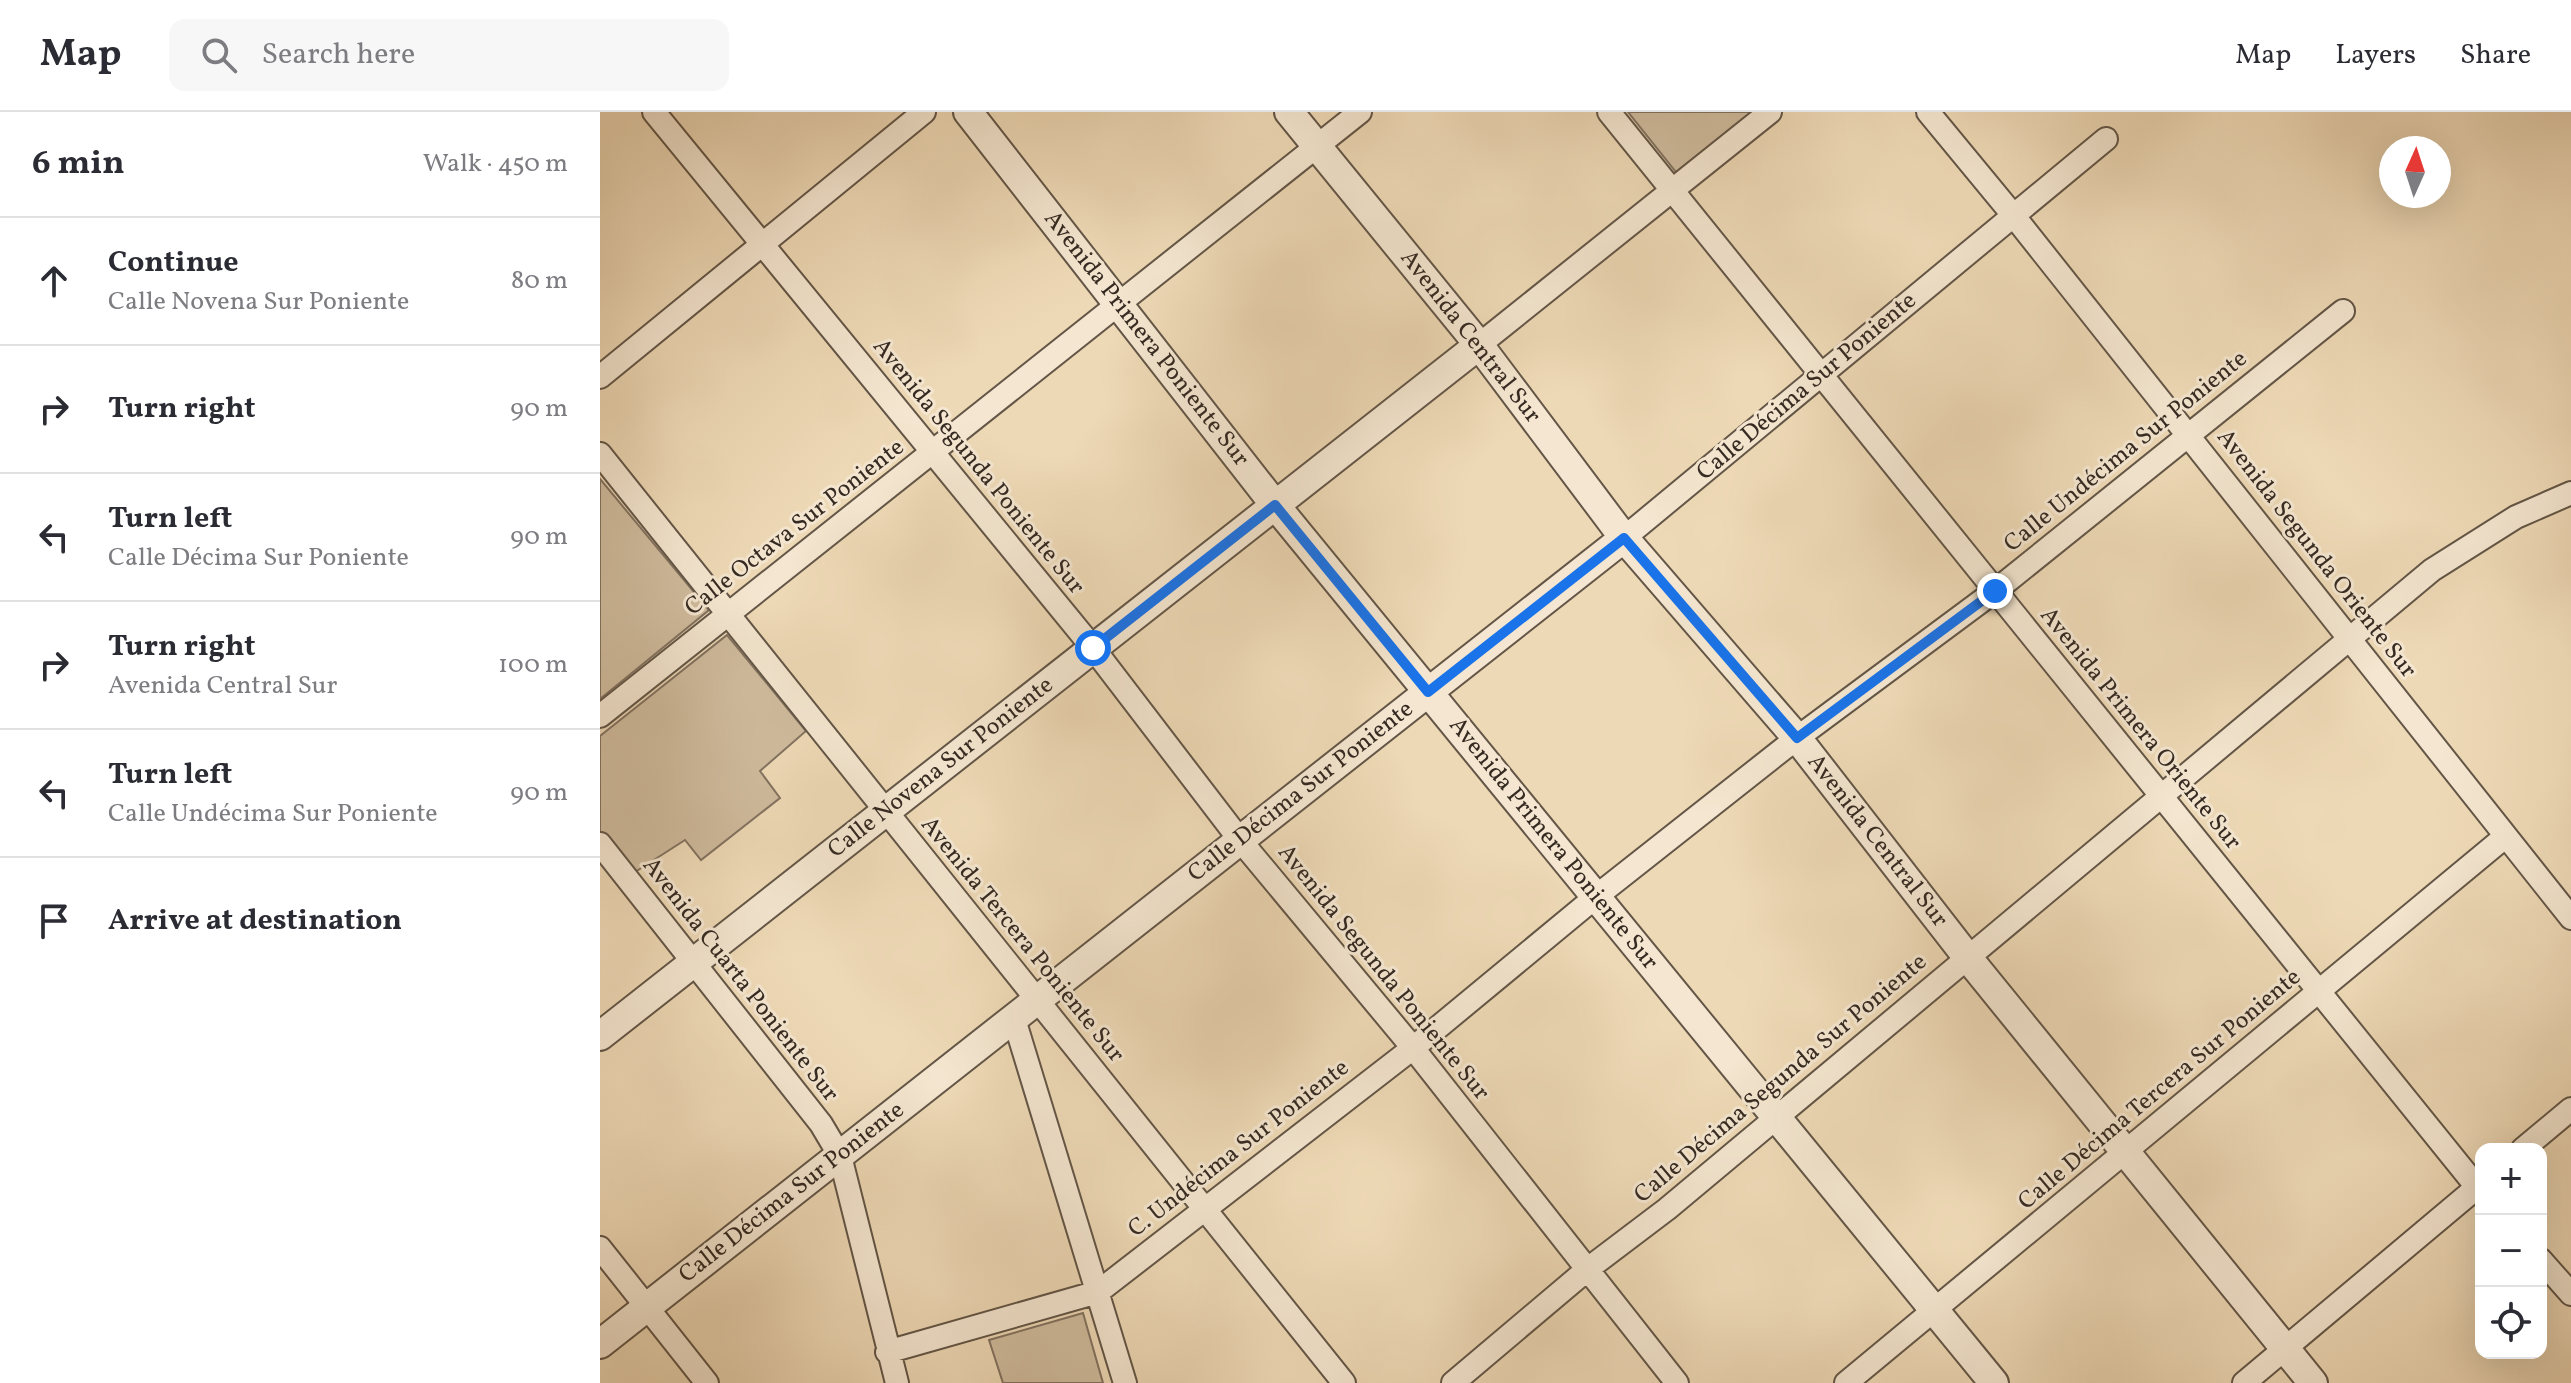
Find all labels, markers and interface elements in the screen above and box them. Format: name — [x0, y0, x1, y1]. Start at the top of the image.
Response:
search box — [169, 19, 729, 91]
text: Map — [40, 29, 121, 82]
icon: search — [197, 33, 241, 77]
text: Search here — [261, 34, 415, 76]
text: Map — [2235, 36, 2291, 75]
text: Layers — [2335, 36, 2416, 75]
text: Share — [2460, 36, 2531, 75]
north arrow — [2379, 136, 2451, 208]
text: 6 min — [32, 141, 125, 188]
text: Walk · 450 m — [423, 146, 568, 182]
street label: Avenida Primera Poniente Sur — [1035, 204, 1257, 474]
text: Continue — [108, 242, 239, 284]
street label: Avenida Central Sur — [1391, 243, 1549, 431]
icon: ahead — [32, 259, 76, 303]
text: 80 m — [511, 263, 568, 299]
text: Calle Novena Sur Poniente — [108, 284, 409, 320]
street label: Calle Décima Sur Poniente — [1690, 285, 1924, 489]
street label: Avenida Segunda Poniente Sur — [864, 332, 1092, 602]
street label: Calle Undécima Sur Poniente — [1997, 343, 2255, 561]
icon: right — [32, 387, 76, 431]
text: Turn right — [108, 388, 256, 430]
text: 90 m — [510, 391, 568, 427]
street label: Avenida Segunda Oriente Sur — [2208, 422, 2424, 686]
street label: Calle Octava Sur Poniente — [678, 431, 912, 625]
text: Turn left — [108, 498, 232, 540]
icon: left — [32, 515, 76, 559]
text: 90 m — [510, 519, 568, 555]
text: Calle Décima Sur Poniente — [108, 540, 409, 576]
route end — [1977, 573, 2013, 609]
street label: Avenida Primera Oriente Sur — [2031, 600, 2249, 858]
text: Turn right — [108, 626, 256, 668]
route start — [1075, 630, 1111, 666]
icon: right — [32, 643, 76, 687]
text: 100 m — [498, 647, 568, 683]
text: Avenida Central Sur — [108, 668, 337, 704]
street label: Calle Novena Sur Poniente — [821, 669, 1061, 867]
street label: Calle Décima Sur Poniente — [1181, 693, 1421, 891]
street label: Avenida Primera Poniente Sur — [1440, 710, 1666, 978]
street label: Avenida Central Sur — [1798, 747, 1956, 935]
text: Turn left — [108, 754, 232, 796]
icon: left — [32, 771, 76, 815]
text: 90 m — [510, 775, 568, 811]
text: Calle Undécima Sur Poniente — [108, 796, 438, 832]
street label: Avenida Tercera Poniente Sur — [912, 810, 1132, 1070]
street label: Avenida Segunda Poniente Sur — [1269, 838, 1497, 1108]
street label: Avenida Cuarta Poniente Sur — [634, 850, 846, 1110]
icon: arrive — [32, 899, 76, 943]
text: Arrive at destination — [108, 900, 402, 942]
street label: Calle Décima Segunda Sur Poniente — [1627, 946, 1935, 1212]
street label: Calle Décima Tercera Sur Poniente — [2011, 961, 2309, 1219]
street label: C. Undécima Sur Poniente — [1121, 1052, 1357, 1246]
street label: Calle Décima Sur Poniente — [672, 1094, 912, 1292]
map controls — [2475, 1143, 2547, 1359]
button: + — [2475, 1143, 2547, 1215]
button: − — [2475, 1215, 2547, 1287]
button: locate — [2475, 1287, 2547, 1359]

